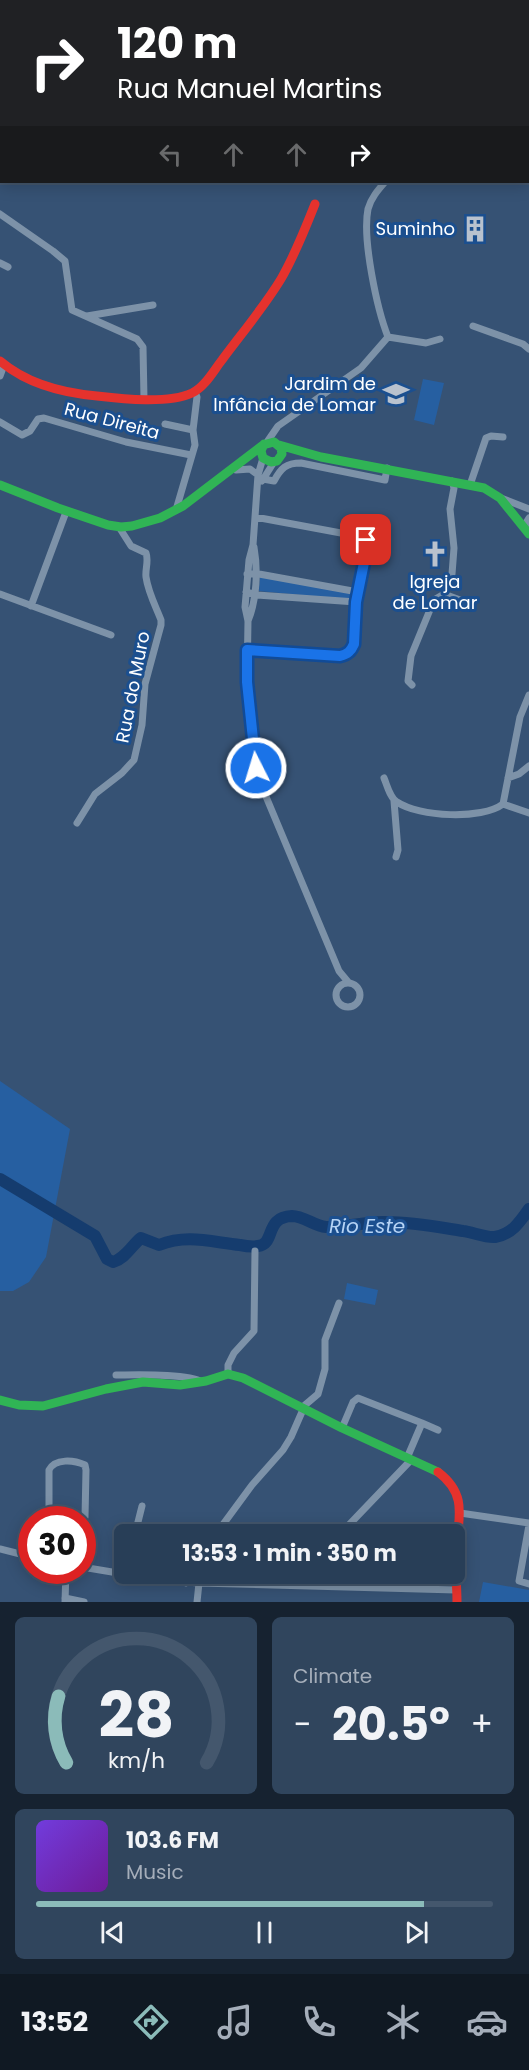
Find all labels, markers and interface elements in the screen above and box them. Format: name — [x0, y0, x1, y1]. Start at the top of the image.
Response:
text: 120 m — [117, 14, 238, 73]
icon: right — [18, 24, 96, 102]
text: Rua Manuel Martins — [117, 70, 382, 107]
icon: left — [154, 138, 187, 171]
icon: ahead — [217, 138, 250, 171]
icon: ahead — [280, 138, 313, 171]
icon: right — [343, 138, 376, 171]
building icon: Suminho — [460, 214, 490, 244]
place label: Suminho — [375, 216, 455, 241]
place label: Jardim de Infância de Lomar — [213, 371, 376, 417]
school or university icon: Jardim de Infância de Lomar — [381, 379, 411, 409]
street label: Rua Direita — [62, 396, 163, 445]
pin — [340, 514, 391, 565]
icon: arrive — [349, 523, 382, 556]
church icon: Igreja de Lomar — [420, 539, 450, 569]
place label: Igreja de Lomar — [393, 569, 478, 615]
street label: Rua do Muro — [109, 629, 156, 745]
position arrow — [224, 736, 288, 800]
water label: Rio Este — [329, 1212, 405, 1240]
speed limit sign: 30 — [18, 1506, 96, 1584]
text: 13:53 · 1 min · 350 m — [182, 1538, 397, 1569]
text: Climate — [293, 1662, 372, 1690]
text: 28 — [98, 1671, 174, 1759]
text: 20.5° — [332, 1693, 450, 1756]
text: − — [293, 1701, 311, 1748]
text: + — [470, 1701, 493, 1748]
text: km/h — [107, 1745, 165, 1776]
text: 103.6 FM — [126, 1825, 219, 1856]
text: Music — [126, 1858, 184, 1886]
icon: previous — [96, 1916, 129, 1949]
icon: pause — [248, 1916, 281, 1949]
icon: next — [400, 1916, 433, 1949]
icon: directions — [130, 2001, 172, 2043]
icon: music — [214, 2001, 256, 2043]
icon: phone — [298, 2001, 340, 2043]
icon: climate — [382, 2001, 424, 2043]
icon: car — [466, 2001, 508, 2043]
text: 13:52 — [21, 2003, 88, 2040]

